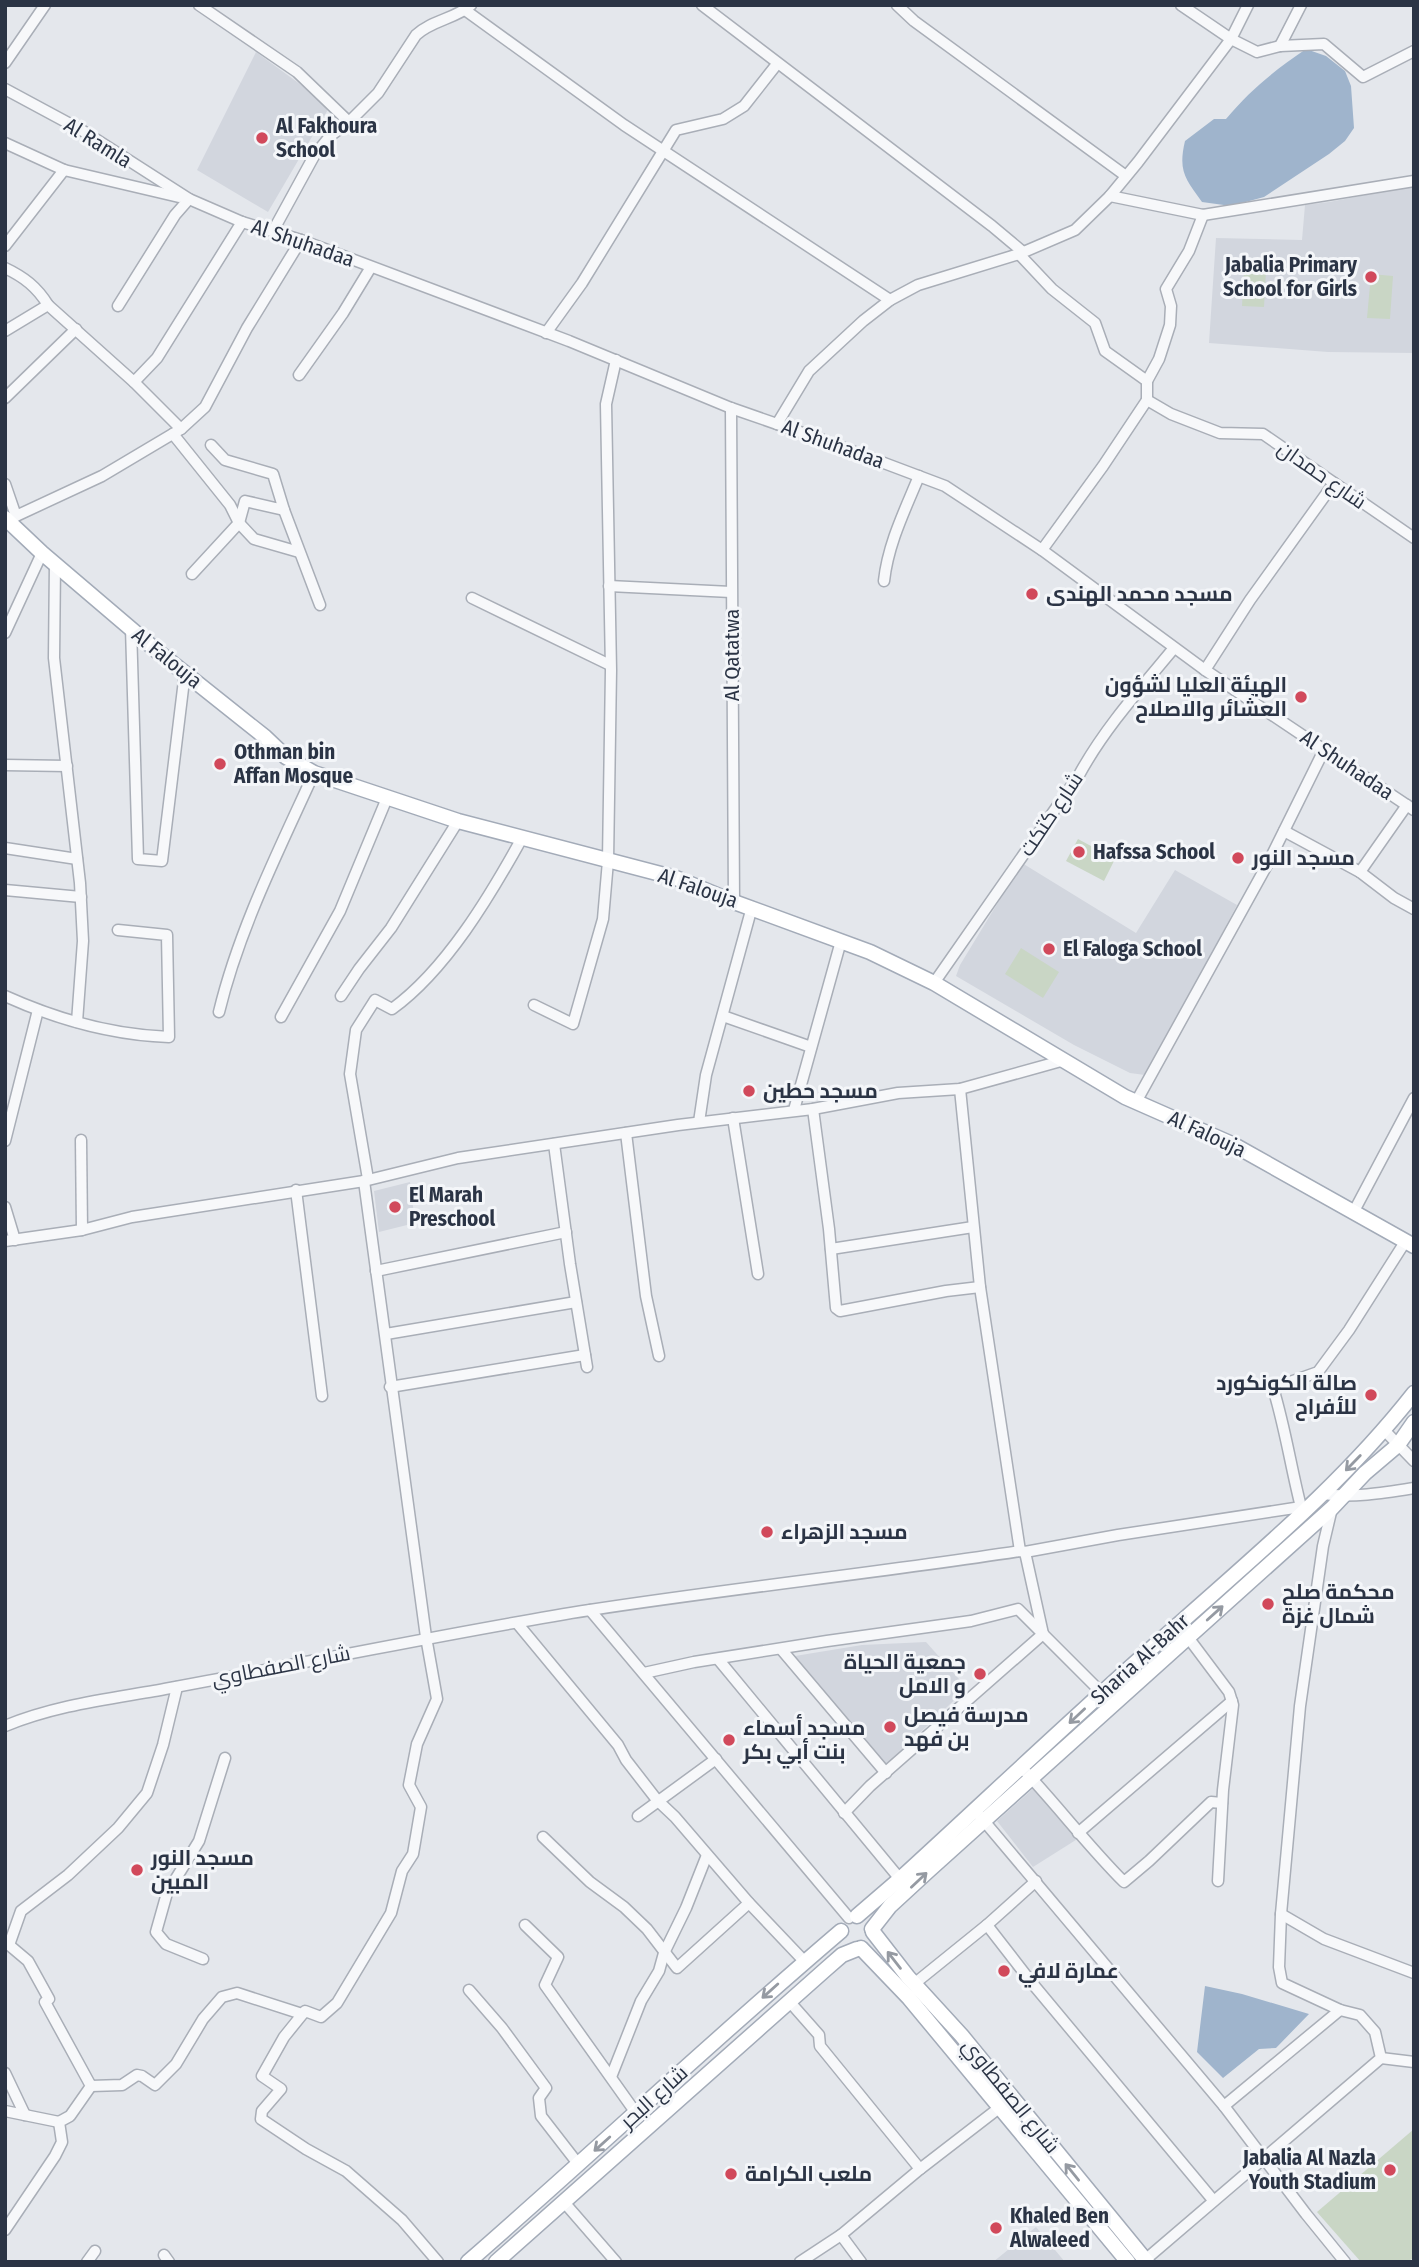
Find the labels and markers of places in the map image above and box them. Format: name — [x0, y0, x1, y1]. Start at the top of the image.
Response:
place label: Al Fakhoura School — [275, 113, 377, 163]
marker: Al Fakhoura School — [254, 130, 270, 146]
place label: Jabalia Primary School for Girls — [1223, 252, 1358, 302]
marker: Jabalia Primary School for Girls — [1363, 269, 1379, 285]
place label: مسجد محمد الهندى — [1046, 581, 1233, 607]
marker: مسجد محمد الهندى — [1024, 586, 1040, 602]
place label: الهيئة العليا لشؤون العشائر والاصلاح — [1105, 672, 1287, 723]
marker: الهيئة العليا لشؤون العشائر والاصلاح — [1293, 689, 1309, 705]
place label: Othman bin Affan Mosque — [233, 739, 353, 789]
marker: Othman bin Affan Mosque — [212, 756, 228, 772]
place label: Hafssa School — [1093, 839, 1215, 865]
marker: Hafssa School — [1071, 844, 1087, 860]
place label: مسجد النور — [1251, 845, 1355, 871]
marker: مسجد النور — [1230, 850, 1246, 866]
place label: El Faloga School — [1063, 936, 1202, 962]
marker: El Faloga School — [1041, 941, 1057, 957]
place label: مسجد حطين — [763, 1078, 878, 1104]
marker: مسجد حطين — [741, 1083, 757, 1099]
place label: El Marah Preschool — [409, 1182, 496, 1232]
marker: El Marah Preschool — [387, 1199, 403, 1215]
place label: صالة الكونكورد للأفراح — [1216, 1370, 1357, 1421]
marker: صالة الكونكورد للأفراح — [1363, 1387, 1379, 1403]
place label: مسجد الزهراء — [781, 1519, 908, 1545]
marker: مسجد الزهراء — [759, 1524, 775, 1540]
place label: محكمة صلح شمال غزة — [1282, 1579, 1395, 1629]
marker: محكمة صلح شمال غزة — [1260, 1596, 1276, 1612]
place label: جمعية الحياة و الامل — [844, 1649, 966, 1699]
marker: جمعية الحياة و الامل — [972, 1666, 988, 1682]
place label: مدرسة فيصل بن فهد — [904, 1702, 1029, 1752]
place label: مسجد أسماء بنت أبي بكر — [742, 1714, 865, 1769]
marker: مدرسة فيصل بن فهد — [882, 1719, 898, 1735]
marker: مسجد أسماء بنت أبي بكر — [721, 1732, 737, 1748]
place label: مسجد النور المبين — [150, 1845, 254, 1895]
marker: مسجد النور المبين — [129, 1862, 145, 1878]
place label: عمارة لافي — [1018, 1958, 1119, 1988]
marker: عمارة لافي — [996, 1963, 1012, 1979]
place label: Jabalia Al Nazla Youth Stadium — [1242, 2145, 1376, 2195]
place label: ملعب الكرامة — [745, 2161, 872, 2187]
marker: Jabalia Al Nazla Youth Stadium — [1382, 2162, 1398, 2178]
marker: ملعب الكرامة — [723, 2166, 739, 2182]
place label: Khaled Ben Alwaleed — [1009, 2203, 1109, 2253]
marker: Khaled Ben Alwaleed — [988, 2220, 1004, 2236]

